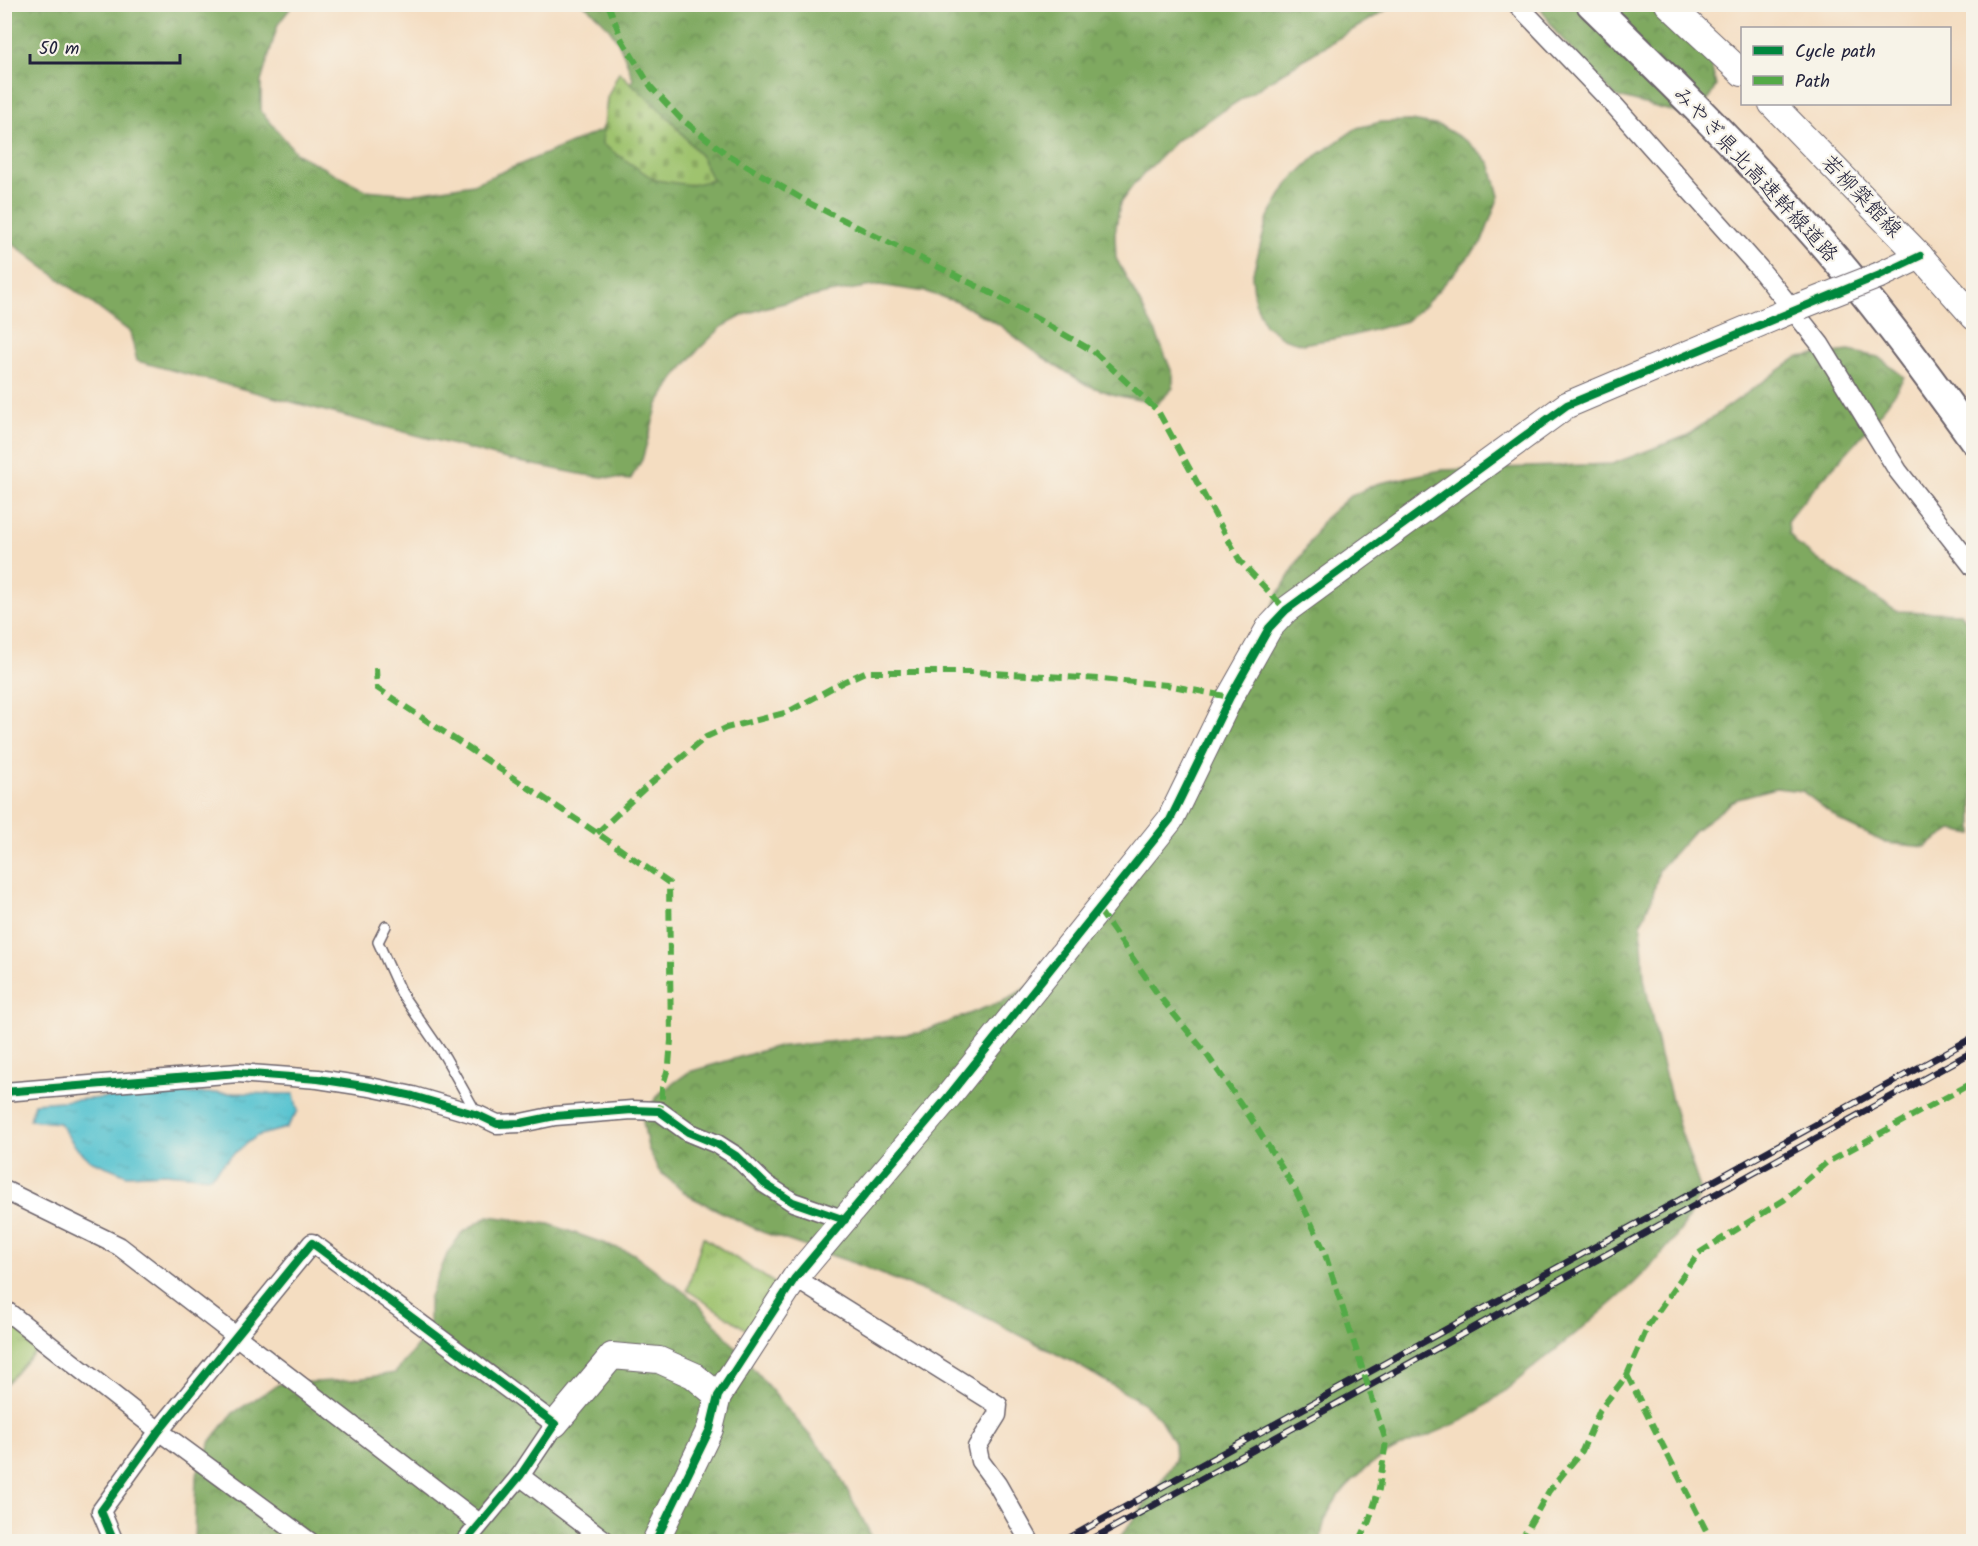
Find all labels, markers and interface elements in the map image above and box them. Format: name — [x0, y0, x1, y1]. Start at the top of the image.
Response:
scale bar — [30, 27, 180, 65]
legend — [1741, 27, 1951, 105]
text: 50 m — [39, 35, 79, 64]
text: Cycle path — [1795, 38, 1876, 67]
text: Path — [1795, 68, 1830, 97]
street label: みやぎ県北高速幹線道路 — [1664, 79, 1846, 271]
street label: 若柳築館線 — [1813, 148, 1909, 246]

